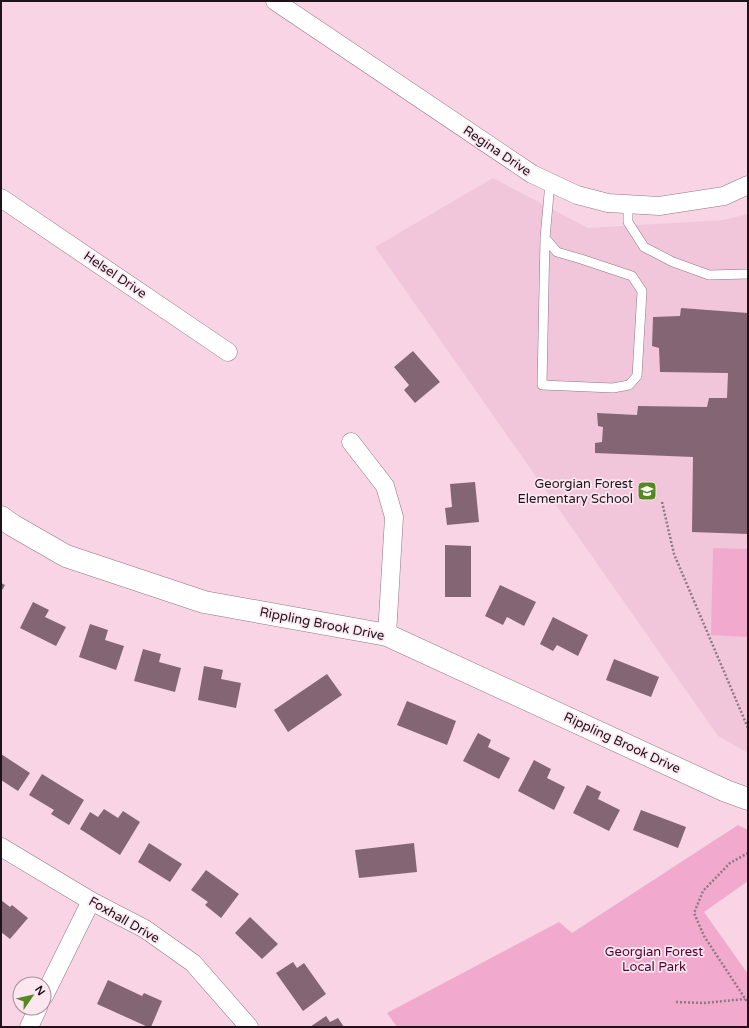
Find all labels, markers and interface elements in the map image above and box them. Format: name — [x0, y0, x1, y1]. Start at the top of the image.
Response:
street label: Regina Drive — [460, 122, 534, 180]
street label: Helsel Drive — [80, 248, 150, 302]
place label: Georgian Forest Elementary School — [518, 476, 633, 507]
school or university icon: Georgian Forest Elementary School — [636, 480, 658, 502]
street label: Rippling Brook Drive — [258, 604, 386, 644]
street label: Rippling Brook Drive — [561, 709, 683, 777]
street label: Foxhall Drive — [86, 893, 162, 947]
park label: Georgian Forest Local Park — [605, 944, 703, 975]
north arrow — [12, 976, 52, 1016]
text: N — [32, 983, 48, 998]

